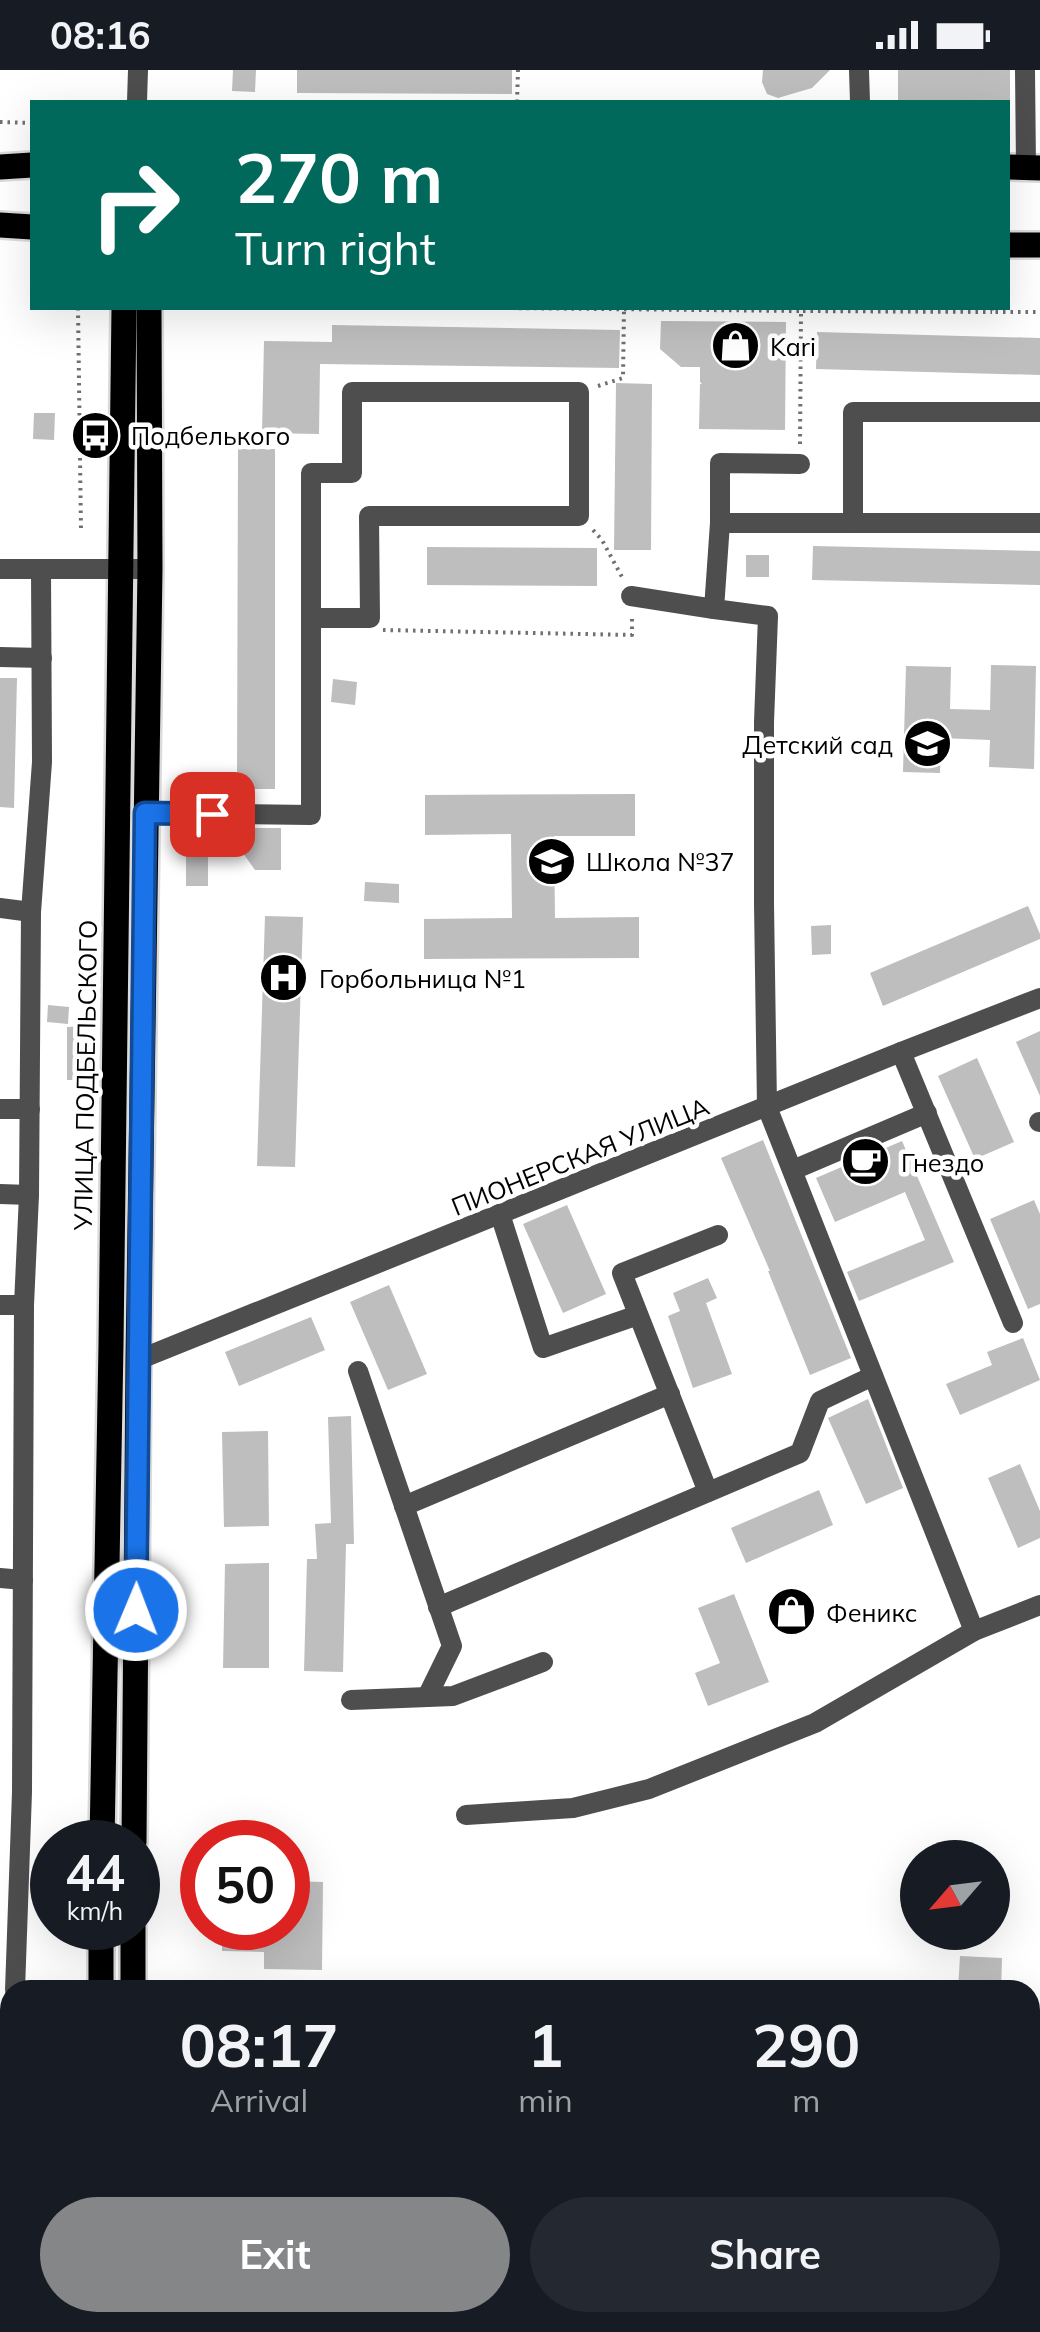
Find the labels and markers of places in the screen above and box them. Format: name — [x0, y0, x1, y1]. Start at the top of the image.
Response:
shop icon: Kari — [709, 320, 761, 372]
place label: Kari — [770, 331, 816, 362]
bus stop icon: Подбелького — [70, 409, 122, 461]
place label: Подбелького — [131, 420, 290, 451]
school or university icon: Детский сад — [902, 718, 954, 770]
place label: Детский сад — [742, 729, 893, 760]
pin — [170, 772, 255, 857]
school or university icon: Школа №37 — [525, 835, 577, 887]
place label: Школа №37 — [586, 846, 734, 877]
hospital icon: Горбольница №1 — [258, 952, 310, 1004]
place label: Горбольница №1 — [319, 963, 526, 994]
cafe icon: Гнездо — [840, 1136, 892, 1188]
place label: Гнездо — [901, 1147, 984, 1178]
shop icon: Феникс — [765, 1586, 817, 1638]
place label: Феникс — [826, 1597, 917, 1628]

